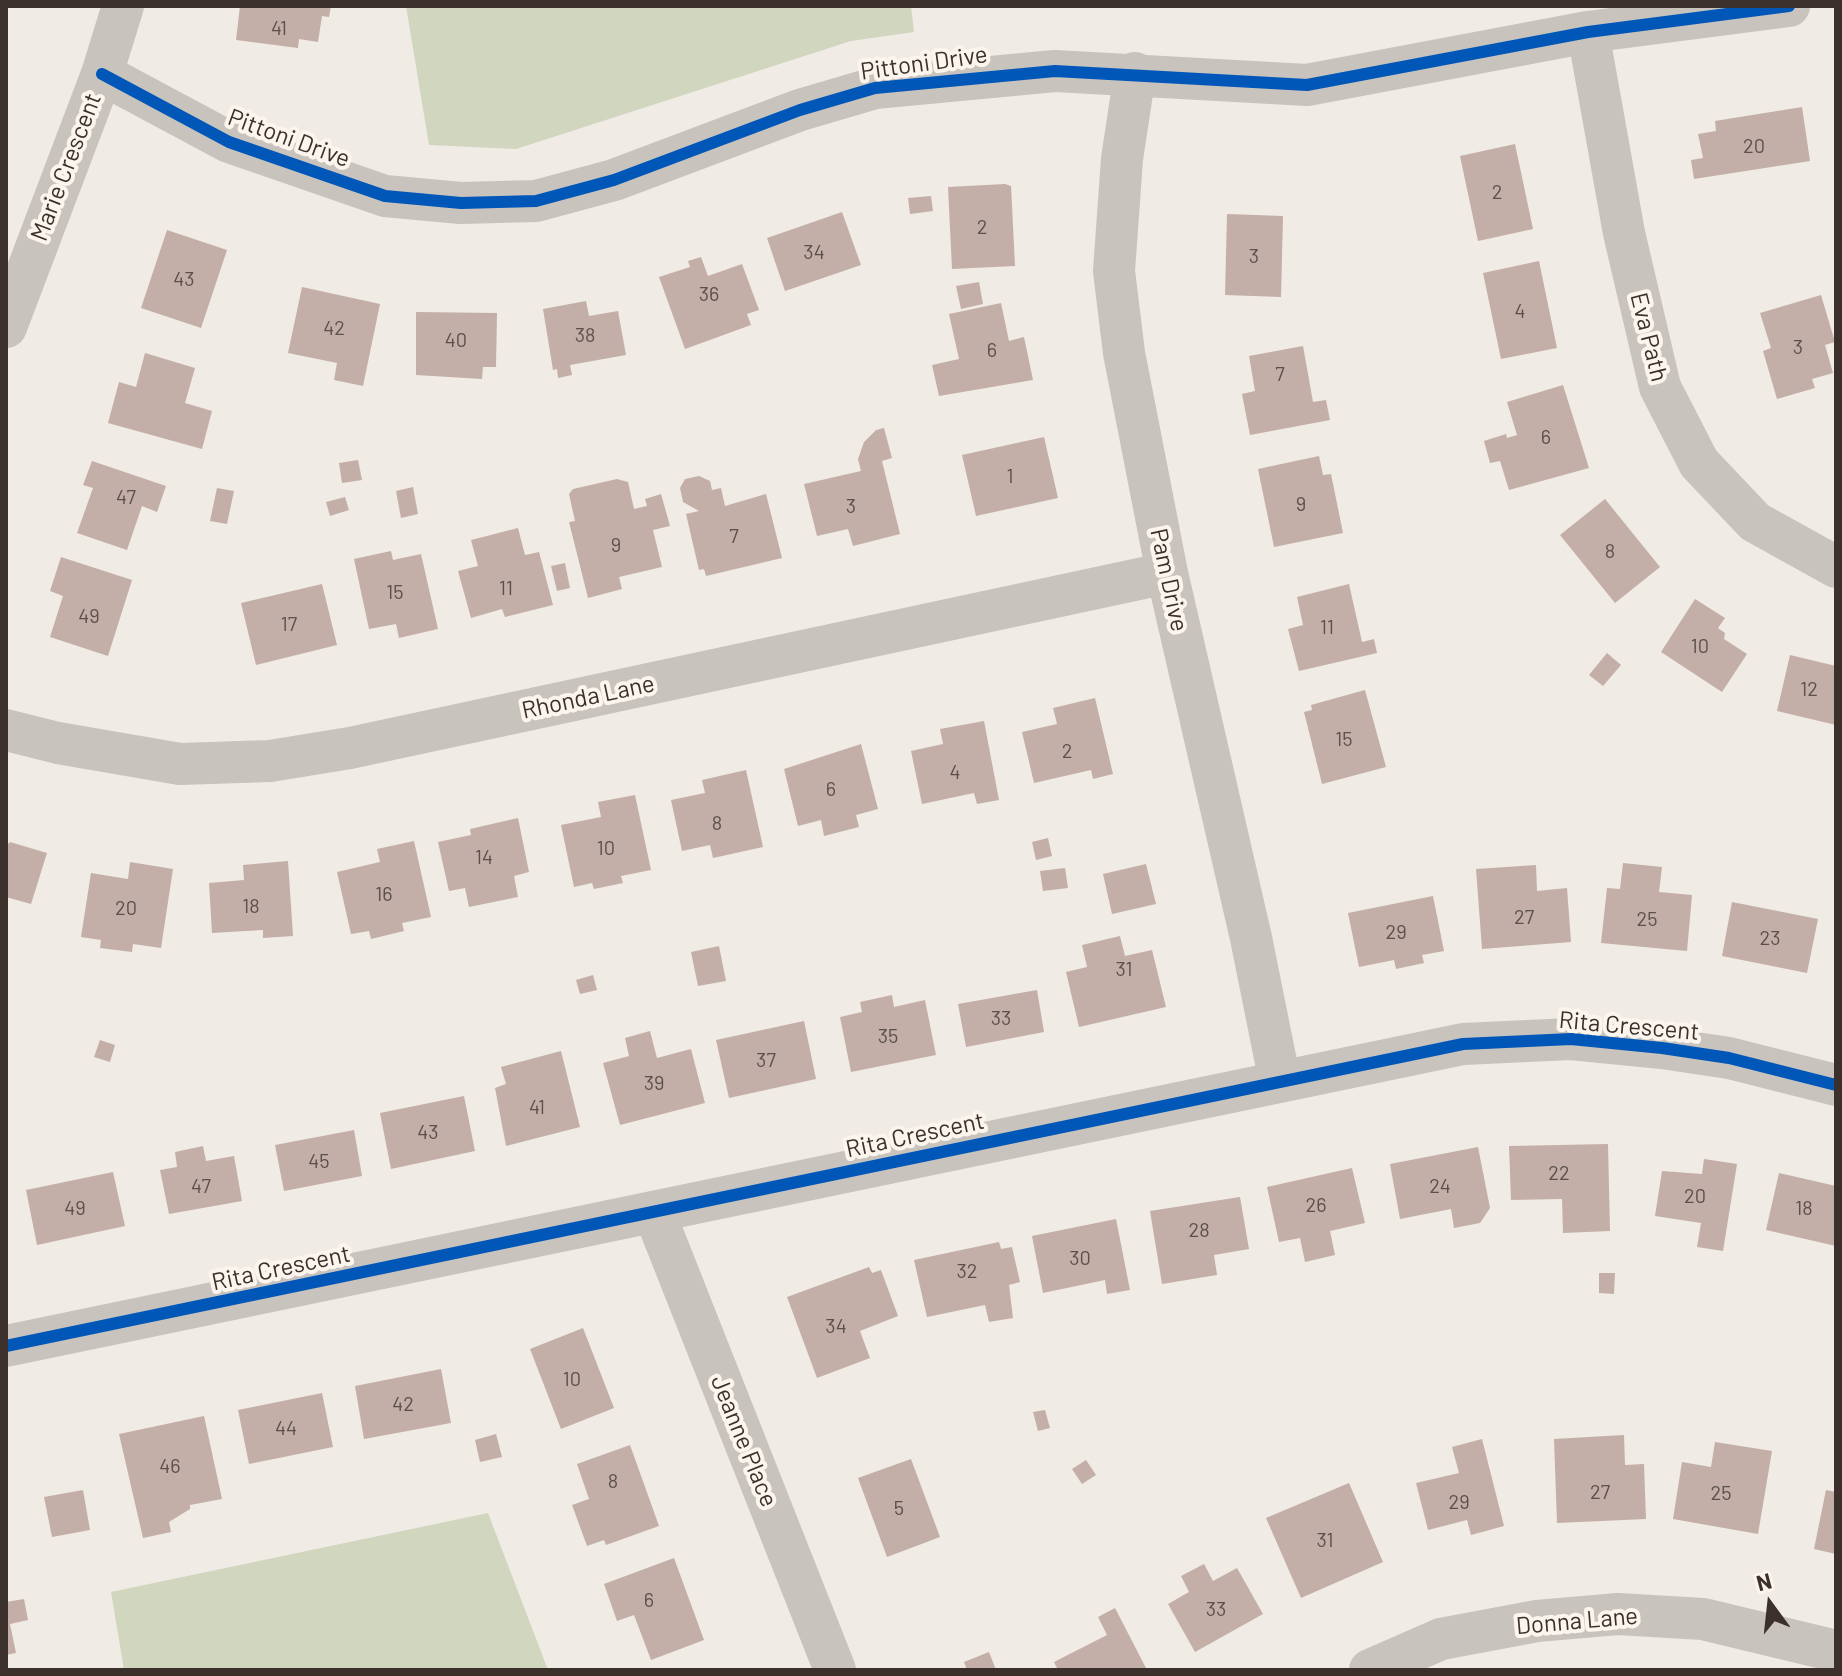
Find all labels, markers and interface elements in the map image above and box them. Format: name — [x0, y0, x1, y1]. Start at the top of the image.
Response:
house number: 41 — [271, 16, 287, 40]
street label: Pittoni Drive — [859, 40, 989, 86]
street label: Marie Crescent — [25, 89, 107, 245]
street label: Pittoni Drive — [224, 103, 354, 173]
house number: 20 — [1743, 134, 1765, 158]
house number: 2 — [1492, 180, 1502, 204]
house number: 2 — [977, 215, 987, 239]
house number: 34 — [803, 240, 825, 264]
house number: 3 — [1249, 244, 1259, 268]
house number: 43 — [173, 267, 195, 291]
house number: 36 — [699, 282, 719, 306]
street label: Eva Path — [1624, 290, 1674, 384]
house number: 4 — [1514, 299, 1526, 323]
house number: 42 — [323, 316, 345, 340]
house number: 38 — [575, 323, 595, 347]
house number: 40 — [445, 328, 467, 352]
house number: 3 — [1793, 335, 1803, 359]
house number: 6 — [987, 338, 997, 362]
house number: 7 — [1275, 362, 1285, 386]
house number: 6 — [1541, 425, 1551, 449]
house number: 1 — [1007, 464, 1013, 488]
house number: 47 — [116, 485, 136, 509]
house number: 9 — [1296, 492, 1306, 516]
house number: 3 — [846, 494, 856, 518]
house number: 7 — [729, 524, 739, 548]
street label: Pam Drive — [1144, 526, 1194, 634]
house number: 9 — [611, 533, 621, 557]
house number: 8 — [1605, 539, 1615, 563]
house number: 11 — [499, 576, 513, 600]
house number: 15 — [386, 580, 404, 604]
house number: 49 — [78, 604, 100, 628]
house number: 17 — [281, 612, 297, 636]
house number: 11 — [1320, 615, 1334, 639]
house number: 10 — [1691, 634, 1709, 658]
street label: Rhonda Lane — [519, 669, 657, 725]
house number: 12 — [1800, 677, 1818, 701]
house number: 15 — [1335, 727, 1353, 751]
house number: 2 — [1062, 739, 1072, 763]
house number: 4 — [949, 760, 961, 784]
house number: 6 — [826, 777, 836, 801]
house number: 8 — [712, 811, 722, 835]
house number: 10 — [597, 836, 615, 860]
house number: 14 — [475, 845, 493, 869]
house number: 16 — [375, 882, 393, 906]
house number: 18 — [242, 894, 260, 918]
house number: 20 — [115, 896, 137, 920]
house number: 27 — [1514, 905, 1534, 929]
house number: 25 — [1637, 907, 1657, 931]
house number: 29 — [1385, 920, 1407, 944]
house number: 23 — [1760, 926, 1780, 950]
house number: 31 — [1115, 957, 1133, 981]
house number: 33 — [991, 1006, 1011, 1030]
street label: Rita Crescent — [1558, 1006, 1700, 1046]
house number: 35 — [878, 1024, 898, 1048]
house number: 37 — [756, 1048, 776, 1072]
house number: 39 — [644, 1071, 664, 1095]
house number: 41 — [529, 1095, 545, 1119]
street label: Rita Crescent — [843, 1106, 987, 1164]
house number: 43 — [417, 1120, 439, 1144]
house number: 45 — [308, 1149, 330, 1173]
house number: 22 — [1548, 1161, 1570, 1185]
house number: 47 — [191, 1174, 211, 1198]
house number: 24 — [1429, 1174, 1451, 1198]
house number: 20 — [1684, 1184, 1706, 1208]
house number: 26 — [1305, 1193, 1327, 1217]
house number: 49 — [64, 1196, 86, 1220]
house number: 18 — [1795, 1196, 1813, 1220]
house number: 28 — [1188, 1218, 1210, 1242]
street label: Rita Crescent — [209, 1239, 353, 1297]
house number: 30 — [1069, 1246, 1091, 1270]
house number: 32 — [956, 1259, 978, 1283]
house number: 34 — [825, 1314, 847, 1338]
house number: 10 — [563, 1367, 581, 1391]
street label: Jeanne Place — [705, 1371, 783, 1511]
house number: 42 — [392, 1392, 414, 1416]
house number: 44 — [275, 1416, 297, 1440]
house number: 46 — [159, 1454, 181, 1478]
house number: 8 — [608, 1469, 618, 1493]
house number: 27 — [1590, 1480, 1610, 1504]
house number: 25 — [1711, 1481, 1731, 1505]
house number: 29 — [1448, 1490, 1470, 1514]
house number: 5 — [894, 1496, 904, 1520]
house number: 31 — [1316, 1528, 1334, 1552]
north arrow — [1730, 1564, 1810, 1644]
text: N — [1753, 1566, 1774, 1595]
house number: 6 — [644, 1588, 654, 1612]
house number: 33 — [1206, 1597, 1226, 1621]
street label: Donna Lane — [1515, 1601, 1639, 1641]

